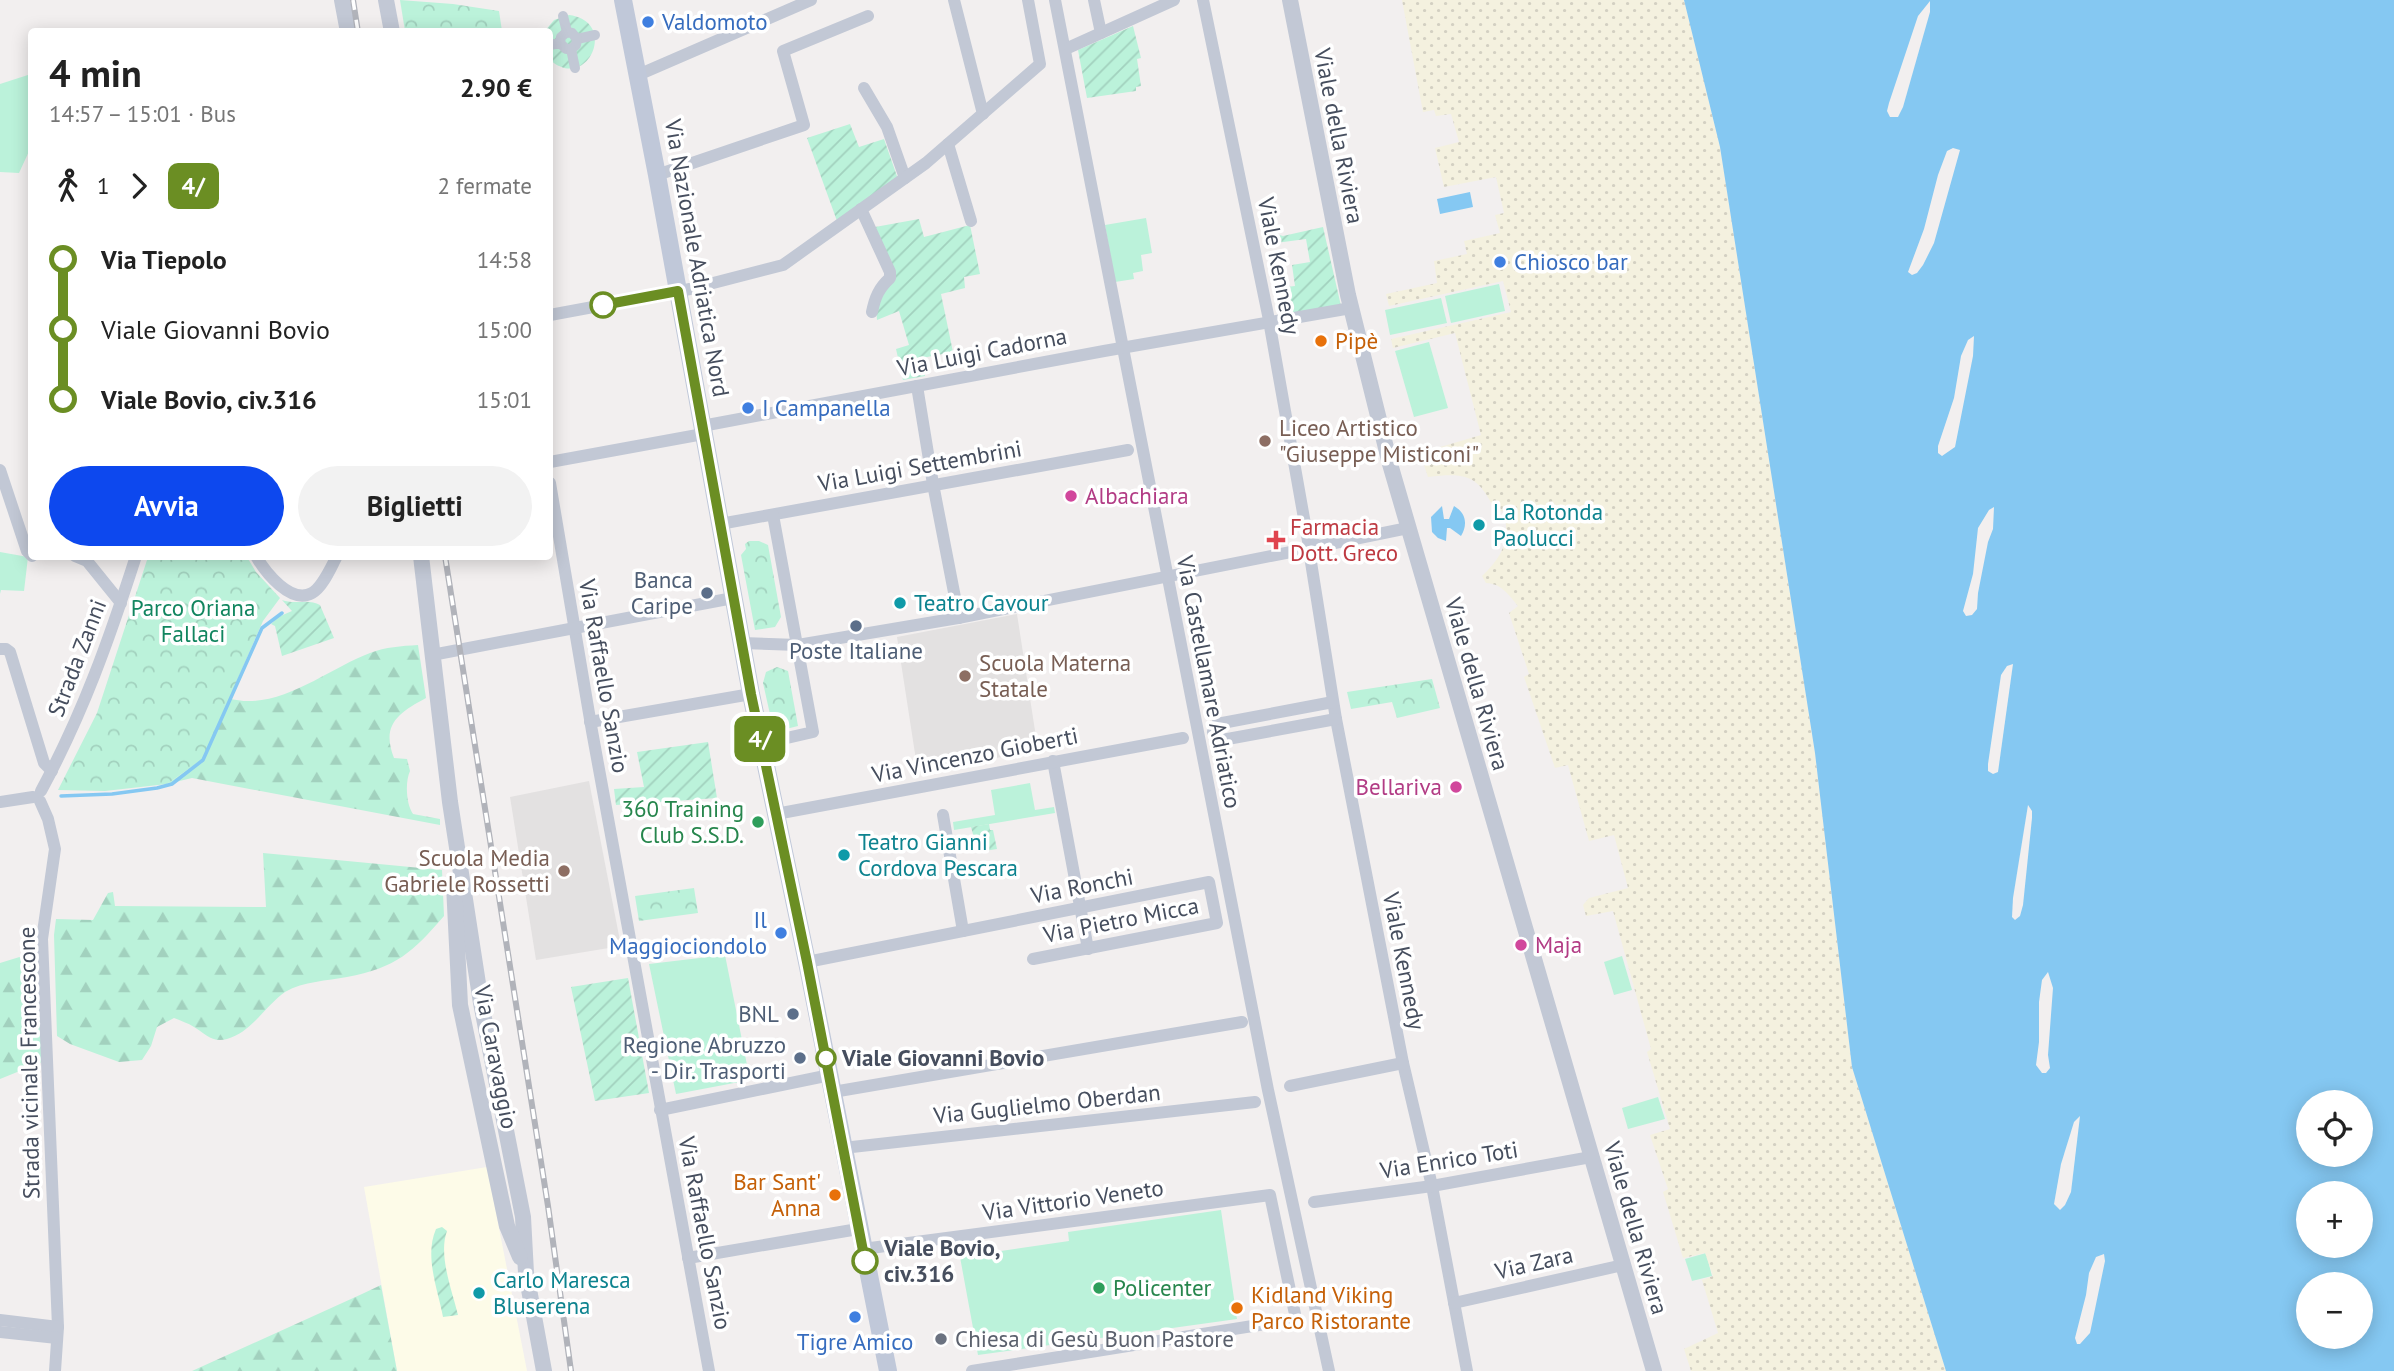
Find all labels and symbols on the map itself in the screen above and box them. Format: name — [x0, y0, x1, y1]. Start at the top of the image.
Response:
place label: Valdomoto — [661, 7, 768, 36]
marker: Valdomoto — [640, 14, 656, 30]
street label: Viale della Riviera — [1308, 45, 1371, 226]
street label: Via Nazionale Adriatica Nord — [659, 116, 736, 399]
street label: Viale Kennedy — [1252, 194, 1307, 338]
place label: Chiosco bar — [1514, 247, 1628, 276]
marker: Chiosco bar — [1492, 254, 1508, 270]
unlabelled marker — [590, 292, 616, 318]
street label: Via Luigi Cadorna — [894, 321, 1069, 382]
place label: Pipè — [1335, 326, 1378, 355]
marker: Pipè — [1313, 333, 1329, 349]
place label: I Campanella — [762, 393, 891, 422]
marker: I Campanella — [740, 400, 756, 416]
place label: Liceo Artistico "Giuseppe Misticoni" — [1279, 413, 1479, 468]
street label: Via Luigi Settembrini — [815, 433, 1024, 498]
marker: Liceo Artistico "Giuseppe Misticoni" — [1257, 433, 1273, 449]
place label: Albachiara — [1085, 481, 1189, 510]
marker: Albachiara — [1063, 488, 1079, 504]
place label: La Rotonda Paolucci — [1493, 497, 1603, 552]
place label: Farmacia Dott. Greco — [1290, 512, 1398, 567]
marker: La Rotonda Paolucci — [1471, 517, 1487, 533]
marker: Farmacia Dott. Greco — [1268, 532, 1284, 548]
street label: Via Castellamare Adriatico — [1171, 552, 1248, 811]
place label: Banca Caripe — [631, 565, 693, 620]
street label: Via Raffaello Sanzio — [573, 576, 636, 775]
marker: Banca Caripe — [699, 585, 715, 601]
place label: Teatro Cavour — [914, 588, 1049, 617]
park label: Parco Oriana Fallaci — [131, 593, 255, 648]
street label: Viale della Riviera — [1439, 593, 1516, 774]
street label: Strada Zanni — [41, 595, 112, 721]
marker: Teatro Cavour — [892, 595, 908, 611]
marker: Poste Italiane — [848, 618, 864, 634]
place label: Poste Italiane — [789, 636, 923, 665]
place label: Scuola Materna Statale — [979, 648, 1131, 703]
marker: Scuola Materna Statale — [957, 668, 973, 684]
line badge: 4/ — [728, 716, 792, 762]
street label: Via Vincenzo Gioberti — [868, 720, 1081, 789]
place label: Bellariva — [1356, 772, 1442, 801]
marker: Bellariva — [1448, 779, 1464, 795]
place label: 360 Training Club S.S.D. — [622, 794, 744, 849]
marker: 360 Training Club S.S.D. — [750, 814, 766, 830]
place label: Teatro Gianni Cordova Pescara — [858, 827, 1018, 882]
place label: Scuola Media Gabriele Rossetti — [384, 843, 550, 898]
marker: Teatro Gianni Cordova Pescara — [836, 847, 852, 863]
street label: Via Ronchi — [1027, 861, 1135, 910]
marker: Scuola Media Gabriele Rossetti — [556, 863, 572, 879]
street label: Viale Kennedy — [1377, 889, 1432, 1033]
street label: Via Pietro Micca — [1040, 890, 1201, 949]
place label: Il Maggiociondolo — [609, 905, 767, 960]
marker: Il Maggiociondolo — [773, 925, 789, 941]
street label: Strada vicinale Francescone — [12, 927, 45, 1199]
place label: Maja — [1535, 930, 1582, 959]
marker: Maja — [1513, 937, 1529, 953]
street label: Via Caravaggio — [468, 982, 525, 1131]
place label: BNL — [738, 999, 779, 1028]
marker: BNL — [785, 1006, 801, 1022]
place label: Regione Abruzzo - Dir. Trasporti — [623, 1030, 786, 1085]
place label: Viale Giovanni Bovio — [841, 1043, 1044, 1072]
marker: Viale Giovanni Bovio — [816, 1048, 836, 1068]
marker: Regione Abruzzo - Dir. Trasporti — [792, 1050, 808, 1066]
street label: Via Guglielmo Oberdan — [931, 1077, 1162, 1130]
street label: Via Raffaello Sanzio — [672, 1133, 738, 1332]
street label: Via Enrico Toti — [1377, 1134, 1520, 1185]
street label: Viale della Riviera — [1598, 1137, 1675, 1318]
place label: Bar Sant' Anna — [733, 1167, 821, 1222]
street label: Via Vittorio Veneto — [980, 1172, 1165, 1227]
marker: Bar Sant' Anna — [827, 1187, 843, 1203]
place label: Viale Bovio, civ.316 — [883, 1233, 1000, 1288]
street label: Via Zara — [1491, 1240, 1576, 1286]
marker: Viale Bovio, civ.316 — [852, 1248, 878, 1274]
place label: Carlo Maresca Bluserena — [493, 1265, 631, 1320]
place label: Policenter — [1113, 1273, 1212, 1302]
marker: Policenter — [1091, 1280, 1107, 1296]
place label: Kidland Viking Parco Ristorante — [1251, 1280, 1411, 1335]
marker: Carlo Maresca Bluserena — [471, 1285, 487, 1301]
marker: Kidland Viking Parco Ristorante — [1229, 1300, 1245, 1316]
marker: Tigre Amico — [847, 1309, 863, 1325]
place label: Chiesa di Gesù Buon Pastore — [955, 1324, 1234, 1353]
place label: Tigre Amico — [797, 1327, 913, 1356]
marker: Chiesa di Gesù Buon Pastore — [933, 1331, 949, 1347]

